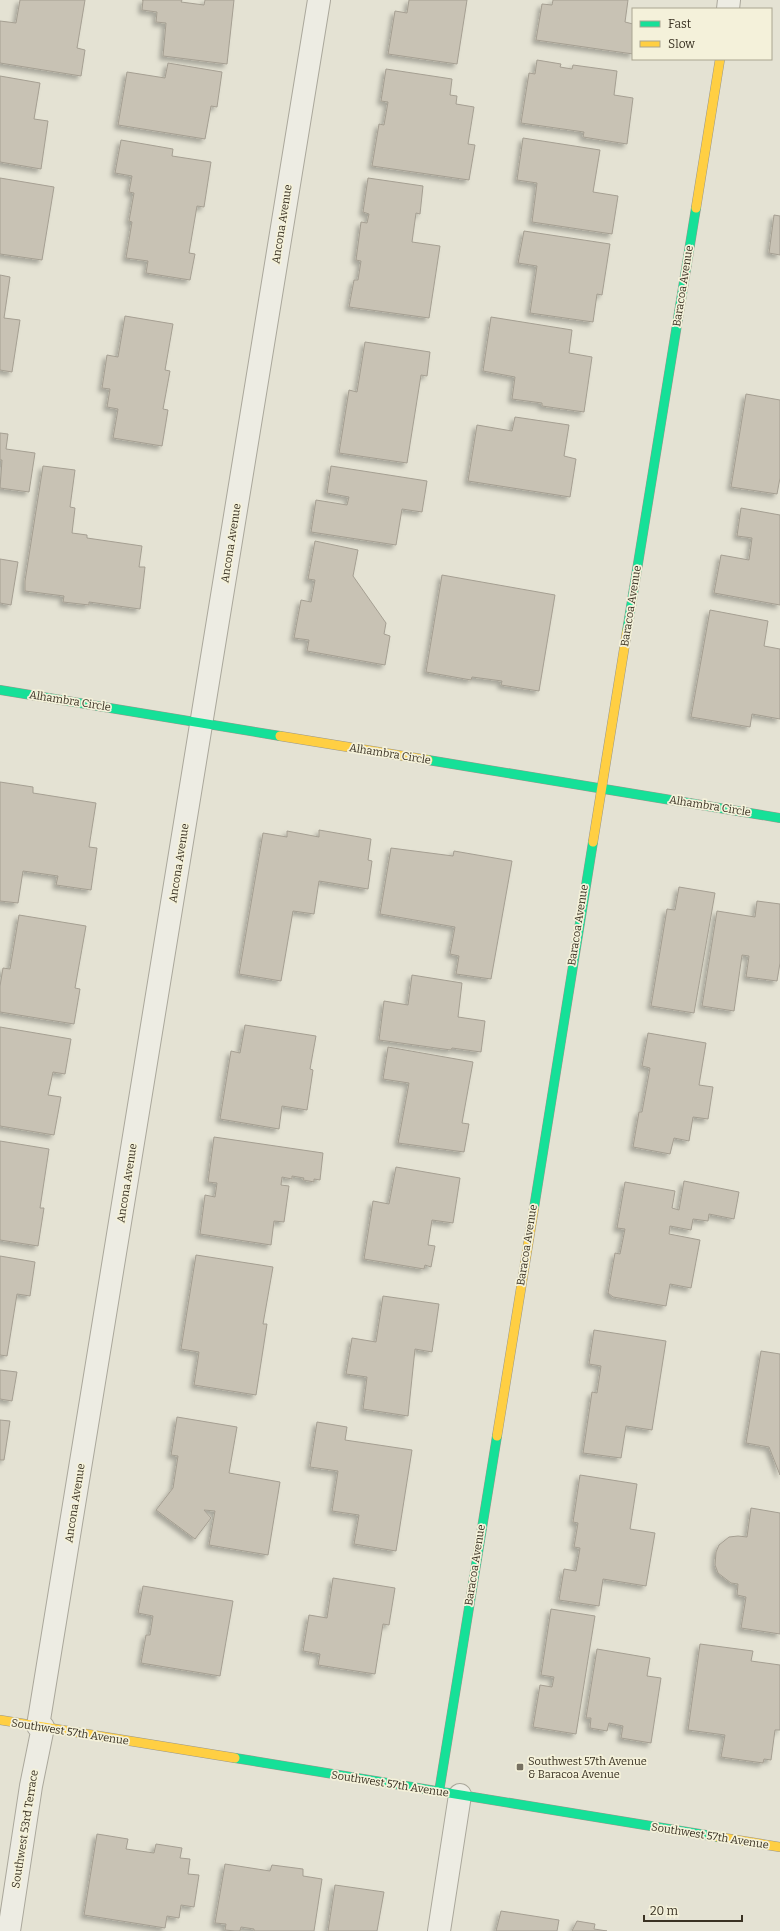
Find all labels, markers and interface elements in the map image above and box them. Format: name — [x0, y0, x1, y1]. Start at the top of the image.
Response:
legend — [632, 8, 772, 60]
text: Fast — [668, 17, 692, 31]
text: Slow — [668, 37, 695, 51]
street label: Ancona Avenue — [269, 183, 295, 265]
street label: Baracoa Avenue — [670, 244, 696, 328]
street label: Ancona Avenue — [218, 502, 244, 584]
street label: Baracoa Avenue — [618, 564, 644, 648]
street label: Alhambra Circle — [28, 688, 112, 714]
street label: Alhambra Circle — [348, 741, 432, 767]
street label: Alhambra Circle — [668, 793, 752, 819]
street label: Ancona Avenue — [166, 822, 192, 904]
street label: Baracoa Avenue — [565, 883, 591, 967]
street label: Ancona Avenue — [114, 1142, 140, 1224]
street label: Baracoa Avenue — [514, 1203, 540, 1287]
street label: Ancona Avenue — [62, 1462, 88, 1544]
street label: Baracoa Avenue — [462, 1523, 488, 1607]
street label: Southwest 57th Avenue — [10, 1716, 130, 1748]
place label: Southwest 57th Avenue & Baracoa Avenue — [528, 1755, 647, 1781]
marker: Southwest 57th Avenue & Baracoa Avenue — [515, 1762, 525, 1772]
street label: Southwest 57th Avenue — [330, 1768, 450, 1800]
street label: Southwest 53rd Terrace — [9, 1769, 41, 1889]
street label: Southwest 57th Avenue — [650, 1820, 770, 1852]
scale bar — [644, 1897, 742, 1923]
text: 20 m — [650, 1904, 679, 1918]

